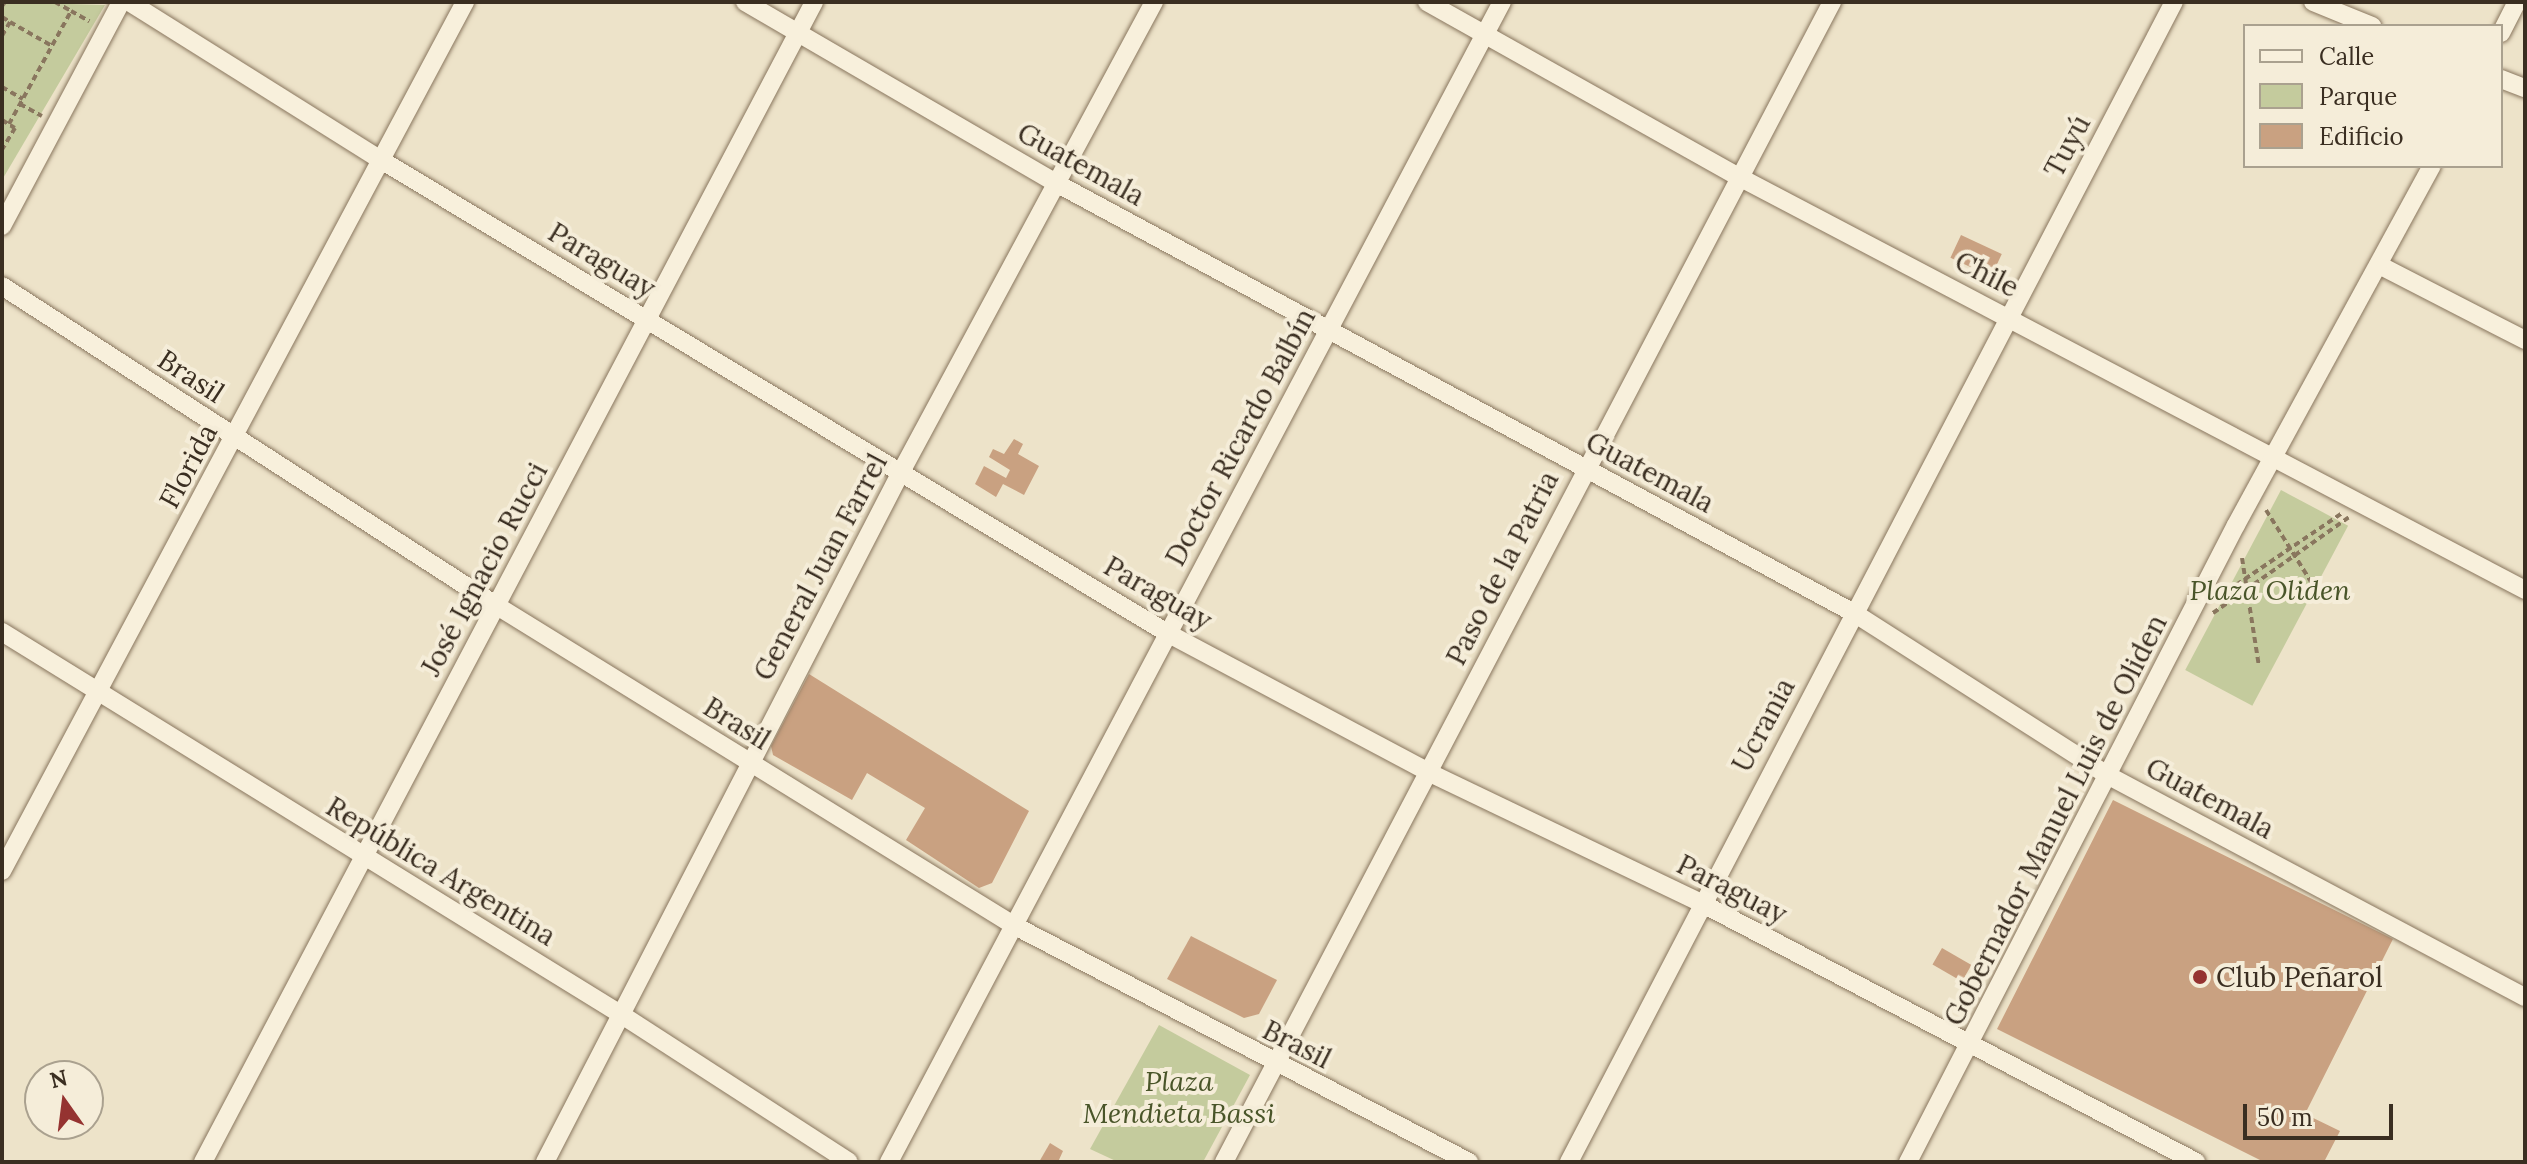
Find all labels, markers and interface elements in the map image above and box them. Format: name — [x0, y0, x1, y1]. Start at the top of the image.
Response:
legend — [2243, 24, 2503, 168]
text: Calle — [2319, 41, 2374, 72]
text: Parque — [2319, 81, 2397, 112]
street label: Tuyú — [2037, 109, 2097, 183]
street label: Guatemala — [1012, 115, 1150, 213]
text: Edificio — [2319, 121, 2404, 152]
street label: Paraguay — [542, 215, 662, 305]
street label: Chile — [1950, 244, 2024, 304]
street label: Doctor Ricardo Balbín — [1158, 303, 1322, 571]
street label: Brasil — [152, 342, 230, 410]
street label: Florida — [152, 418, 224, 514]
street label: Guatemala — [1580, 424, 1720, 520]
street label: General Juan Farrel — [746, 448, 894, 686]
street label: José Ignacio Rucci — [414, 457, 554, 681]
street label: Paso de la Patria — [1439, 466, 1565, 670]
street label: Paraguay — [1098, 549, 1218, 637]
park label: Plaza Oliden — [2190, 573, 2350, 607]
street label: Gobernador Manuel Luis de Oliden — [1936, 609, 2174, 1031]
street label: Ucrania — [1724, 672, 1802, 778]
street label: Brasil — [698, 690, 776, 756]
street label: Guatemala — [2140, 750, 2280, 846]
street label: República Argentina — [320, 789, 562, 953]
street label: Paraguay — [1671, 847, 1793, 931]
place label: Club Peñarol — [2216, 960, 2383, 994]
marker: Club Peñarol — [2191, 968, 2209, 986]
street label: Brasil — [1257, 1013, 1337, 1075]
north arrow — [24, 1060, 104, 1140]
text: N — [47, 1063, 70, 1094]
park label: Plaza Mendieta Bassi — [1083, 1064, 1275, 1130]
scale bar — [2247, 1088, 2397, 1138]
text: 50 m — [2257, 1102, 2313, 1133]

